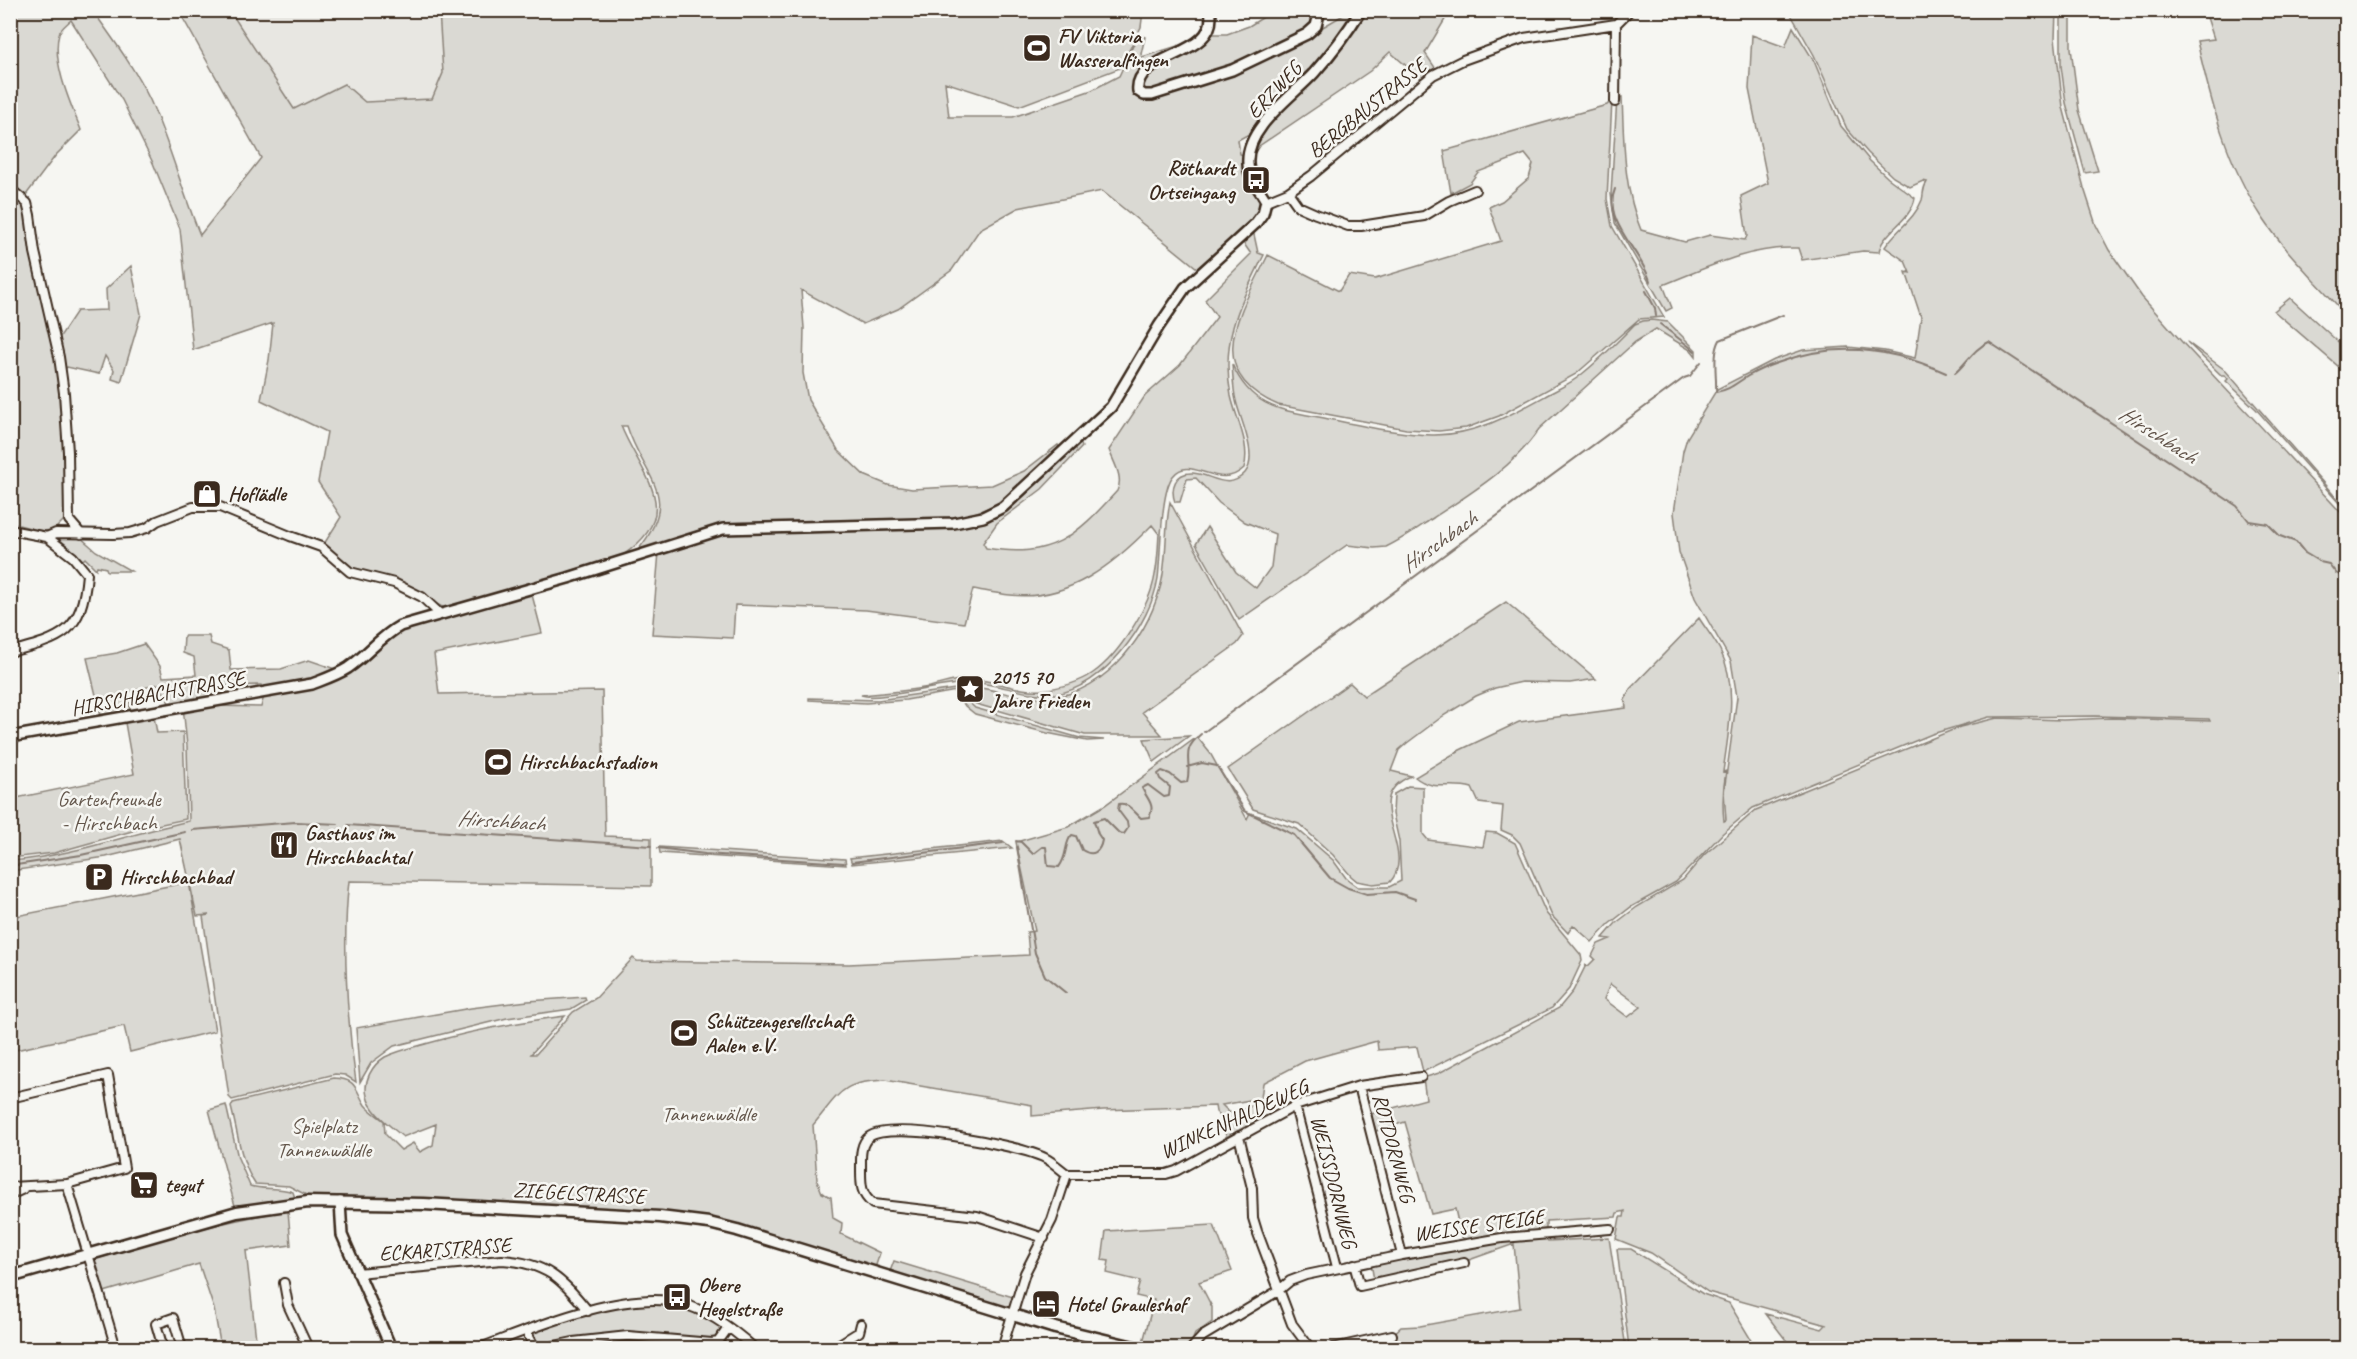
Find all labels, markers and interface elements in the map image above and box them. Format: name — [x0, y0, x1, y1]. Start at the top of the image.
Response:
place label: FV Viktoria Wasseralfingen — [1058, 23, 1169, 73]
sports icon: FV Viktoria Wasseralfingen — [1021, 32, 1053, 64]
street label: BERGBAUSTRASSE — [1303, 51, 1433, 164]
street label: ERZWEG — [1241, 54, 1309, 124]
place label: Röthardt Ortseingang — [1148, 155, 1238, 205]
bus stop icon: Röthardt Ortseingang — [1240, 164, 1272, 196]
water label: Hirschbach — [2114, 399, 2204, 472]
shop icon: Hoflädle — [191, 478, 223, 510]
place label: Hoflädle — [228, 481, 288, 507]
water label: Hirschbach — [1395, 504, 1484, 579]
street label: HIRSCHBACHSTRASSE — [69, 664, 250, 721]
place label: 2015 70 Jahre Frieden — [989, 664, 1090, 714]
place icon: 2015 70 Jahre Frieden — [954, 673, 986, 705]
sports icon: Hirschbachstadion — [482, 746, 514, 778]
place label: Hirschbachstadion — [519, 749, 657, 775]
park label: Gartenfreunde - Hirschbach — [58, 786, 162, 836]
water label: Hirschbach — [456, 804, 547, 838]
place label: Gasthaus im Hirschbachtal — [305, 820, 414, 870]
restaurant icon: Gasthaus im Hirschbachtal — [268, 829, 300, 861]
parking icon: Hirschbachbad — [83, 861, 115, 893]
place label: Hirschbachbad — [120, 864, 235, 890]
place label: Schützengesellschaft Aalen e.V. — [705, 1008, 856, 1058]
sports icon: Schützengesellschaft Aalen e.V. — [668, 1017, 700, 1049]
street label: WINKENHALDEWEG — [1156, 1072, 1315, 1165]
street label: ROTDORNWEG — [1367, 1091, 1422, 1208]
park label: Tannenwäldle — [662, 1101, 758, 1127]
park label: Spielplatz Tannenwäldle — [277, 1113, 373, 1163]
street label: WEISSDORNWEG — [1305, 1113, 1364, 1253]
supermarket icon: tegut — [128, 1169, 160, 1201]
place label: tegut — [165, 1172, 204, 1198]
street label: ZIEGELSTRASSE — [512, 1177, 648, 1210]
street label: WEISSE STEIGE — [1412, 1203, 1548, 1247]
street label: ECKARTSTRASSE — [378, 1231, 515, 1267]
place label: Obere Hegelstraße — [698, 1272, 783, 1322]
bus stop icon: Obere Hegelstraße — [661, 1281, 693, 1313]
hotel icon: Hotel Grauleshof — [1030, 1288, 1062, 1320]
place label: Hotel Grauleshof — [1067, 1291, 1191, 1317]

